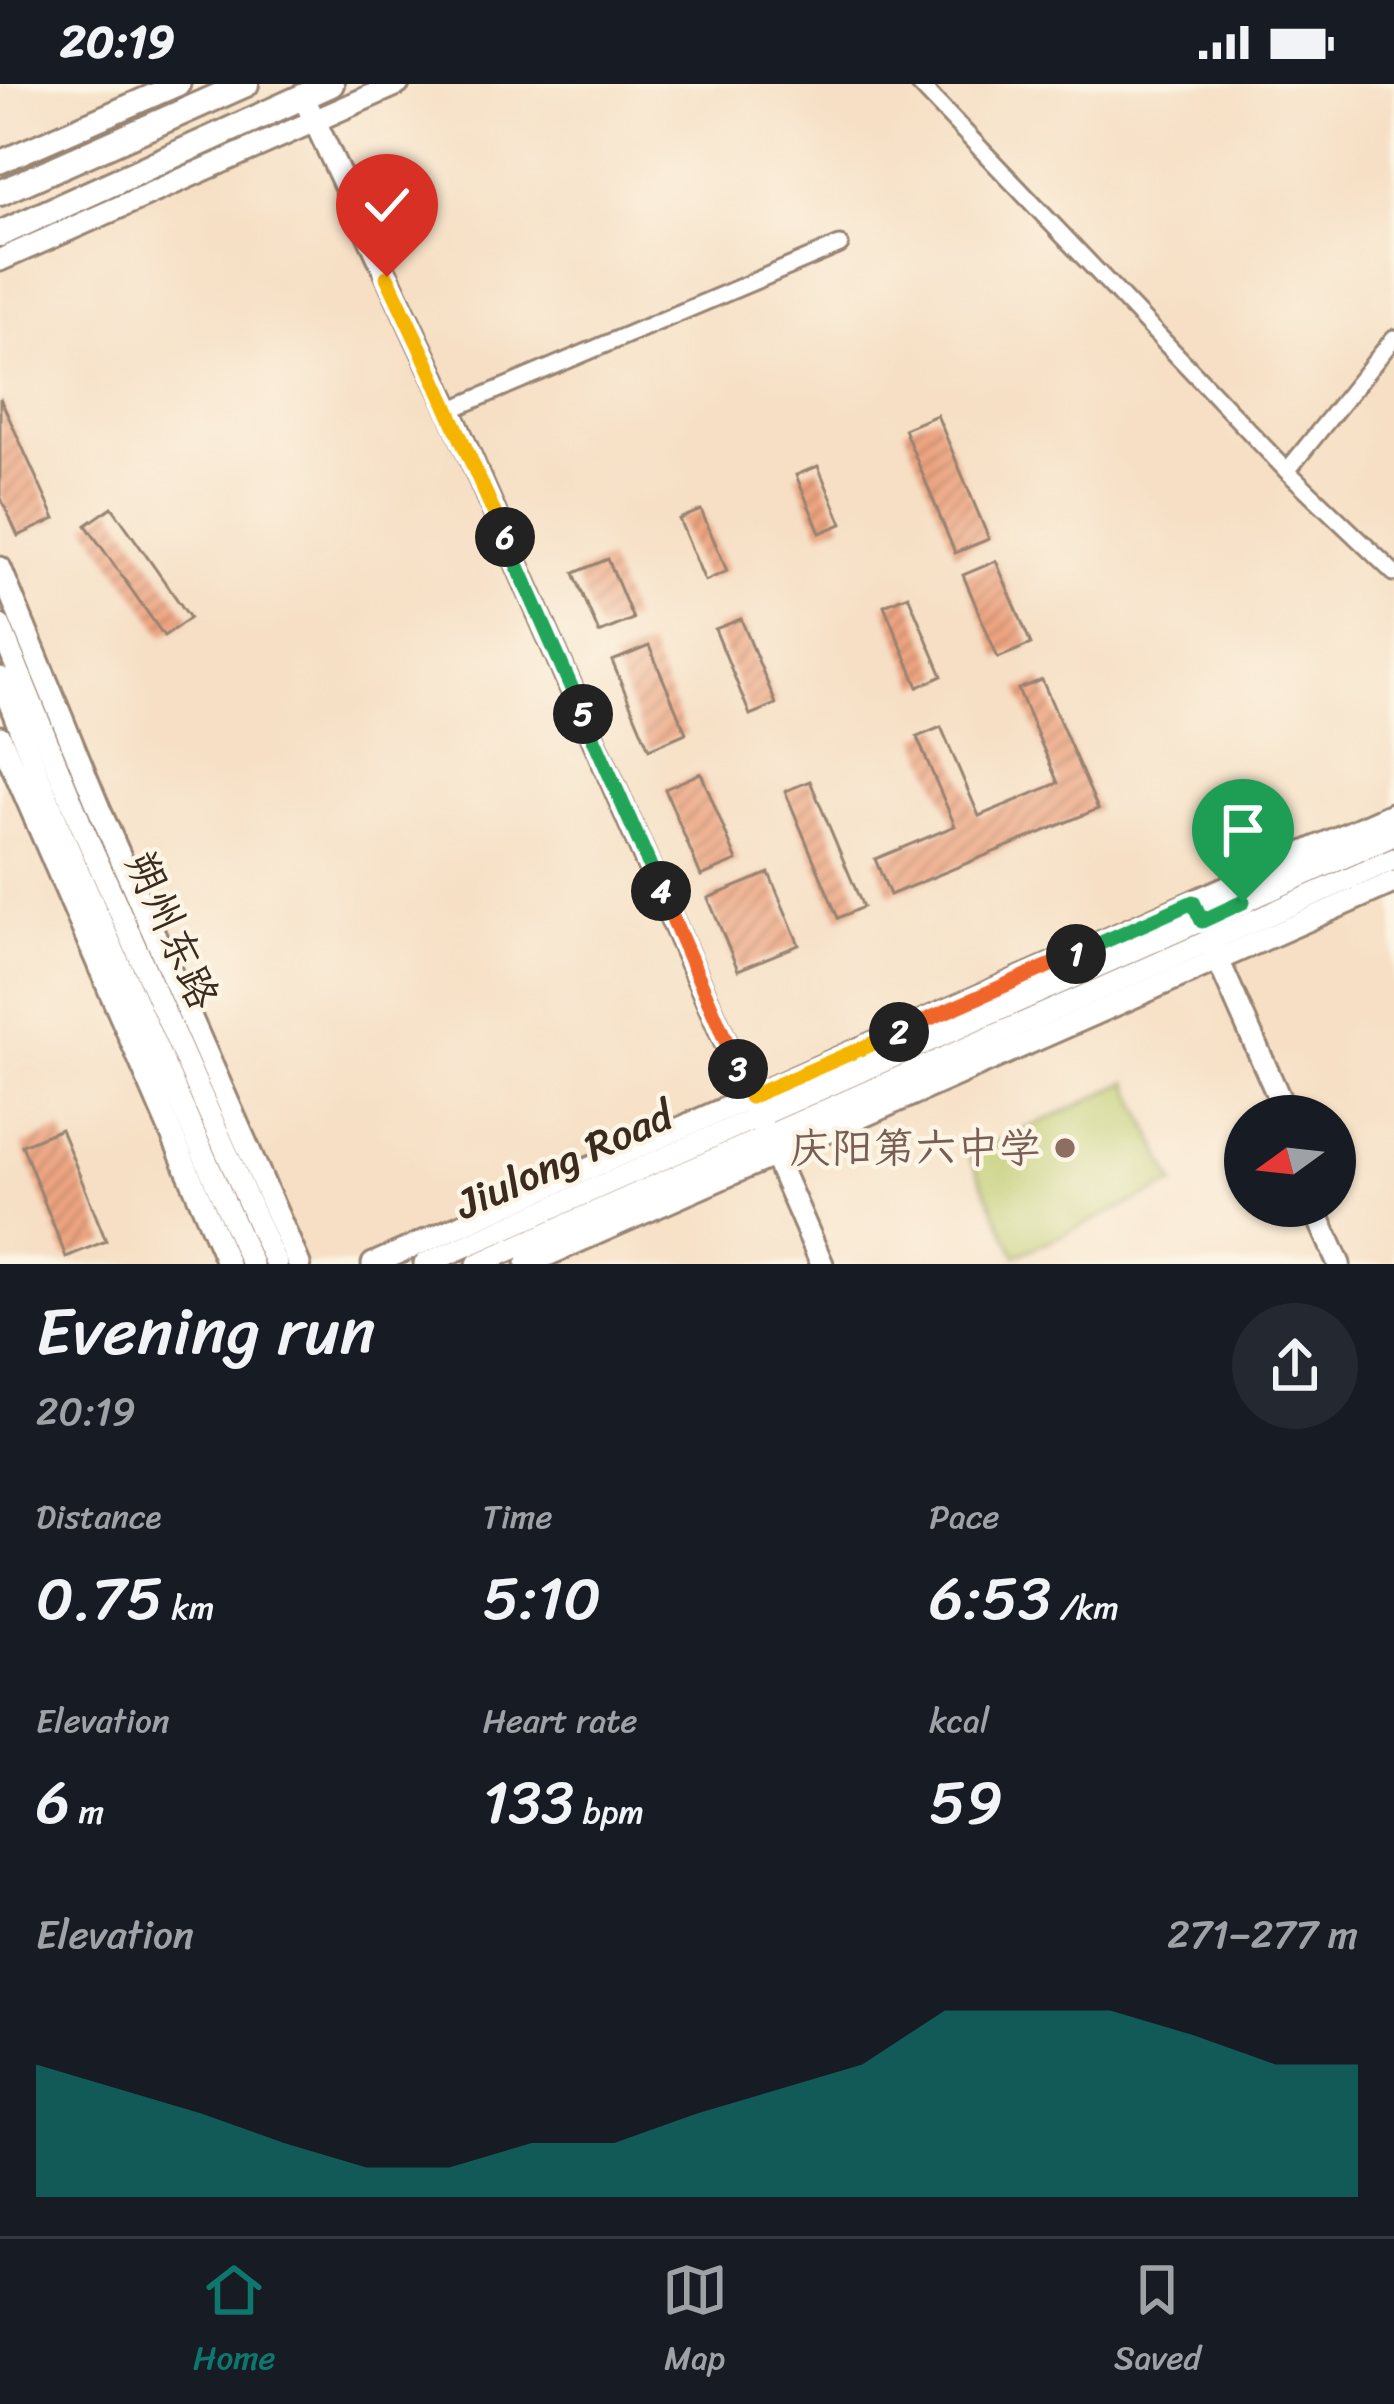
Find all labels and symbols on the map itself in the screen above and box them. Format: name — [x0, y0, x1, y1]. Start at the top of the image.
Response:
pin — [336, 154, 438, 277]
pin: 6 — [475, 507, 535, 567]
pin: 5 — [553, 684, 613, 744]
pin — [1192, 779, 1294, 902]
street label: 朔州东路 — [104, 838, 240, 1022]
pin: 4 — [631, 861, 691, 921]
pin: 1 — [1046, 924, 1106, 984]
pin: 2 — [869, 1002, 929, 1062]
pin: 3 — [708, 1039, 768, 1099]
street label: Jiulong Road — [441, 1078, 687, 1242]
north arrow — [1224, 1095, 1356, 1227]
place label: 庆阳第六中学 — [789, 1111, 1041, 1185]
marker: 庆阳第六中学 — [1052, 1135, 1078, 1161]

